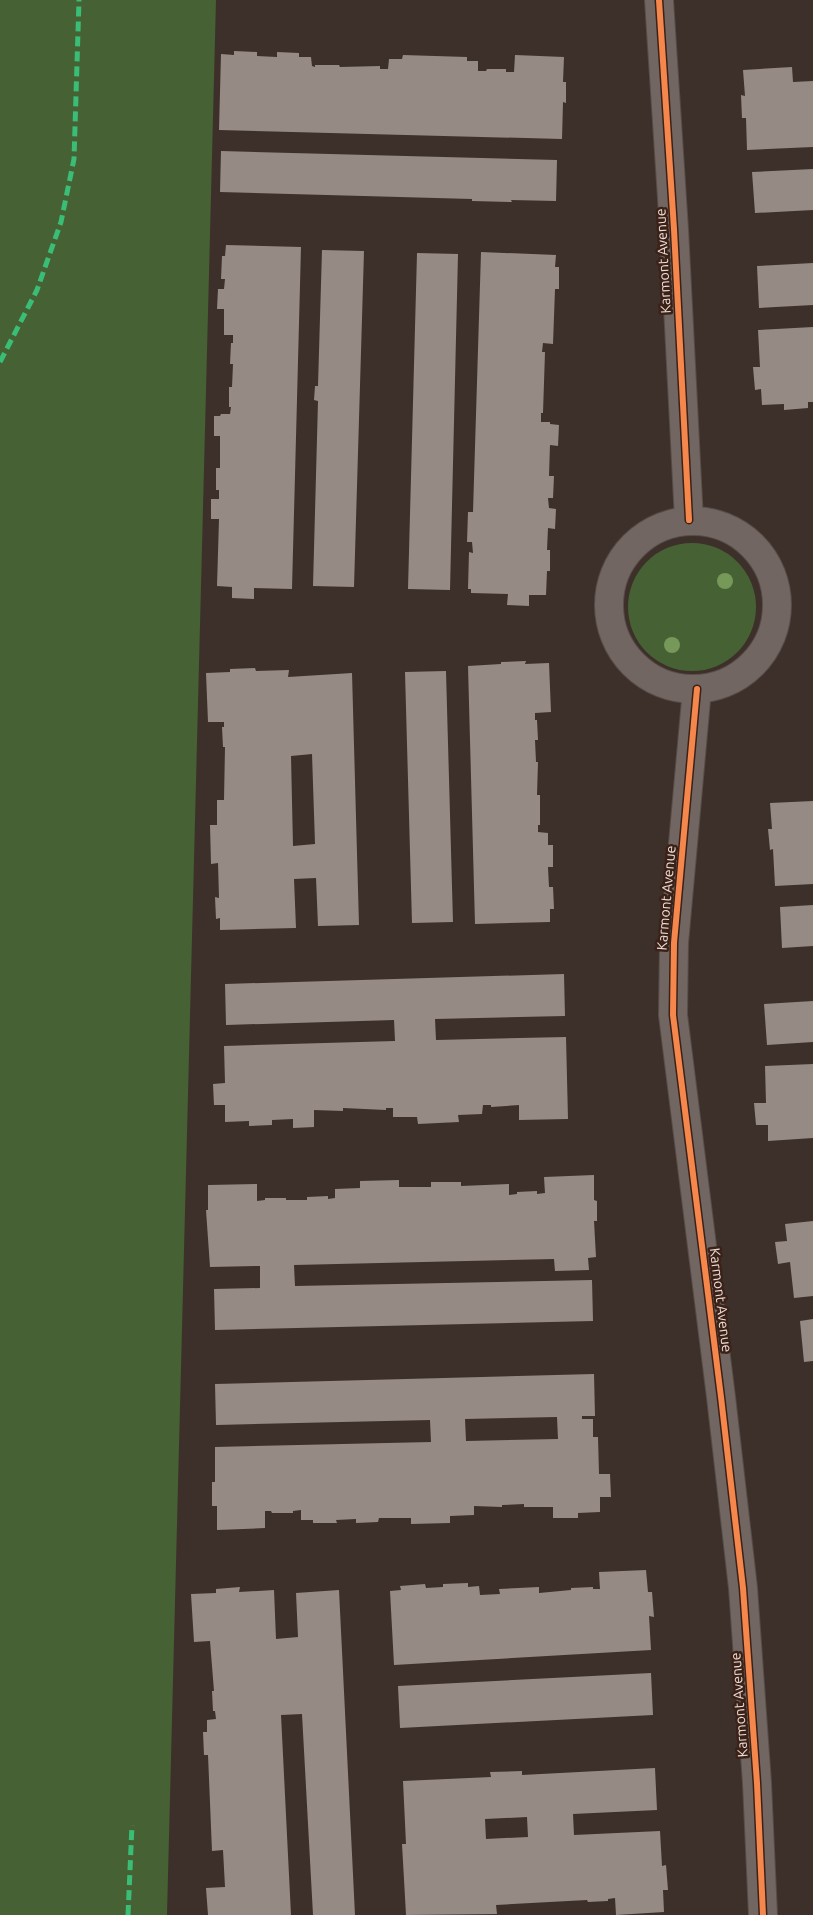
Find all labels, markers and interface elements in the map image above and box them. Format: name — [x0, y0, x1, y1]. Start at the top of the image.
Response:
street label: Karmont Avenue — [652, 208, 674, 314]
street label: Karmont Avenue — [653, 845, 679, 951]
street label: Karmont Avenue — [707, 1247, 735, 1353]
street label: Karmont Avenue — [727, 1652, 751, 1758]

